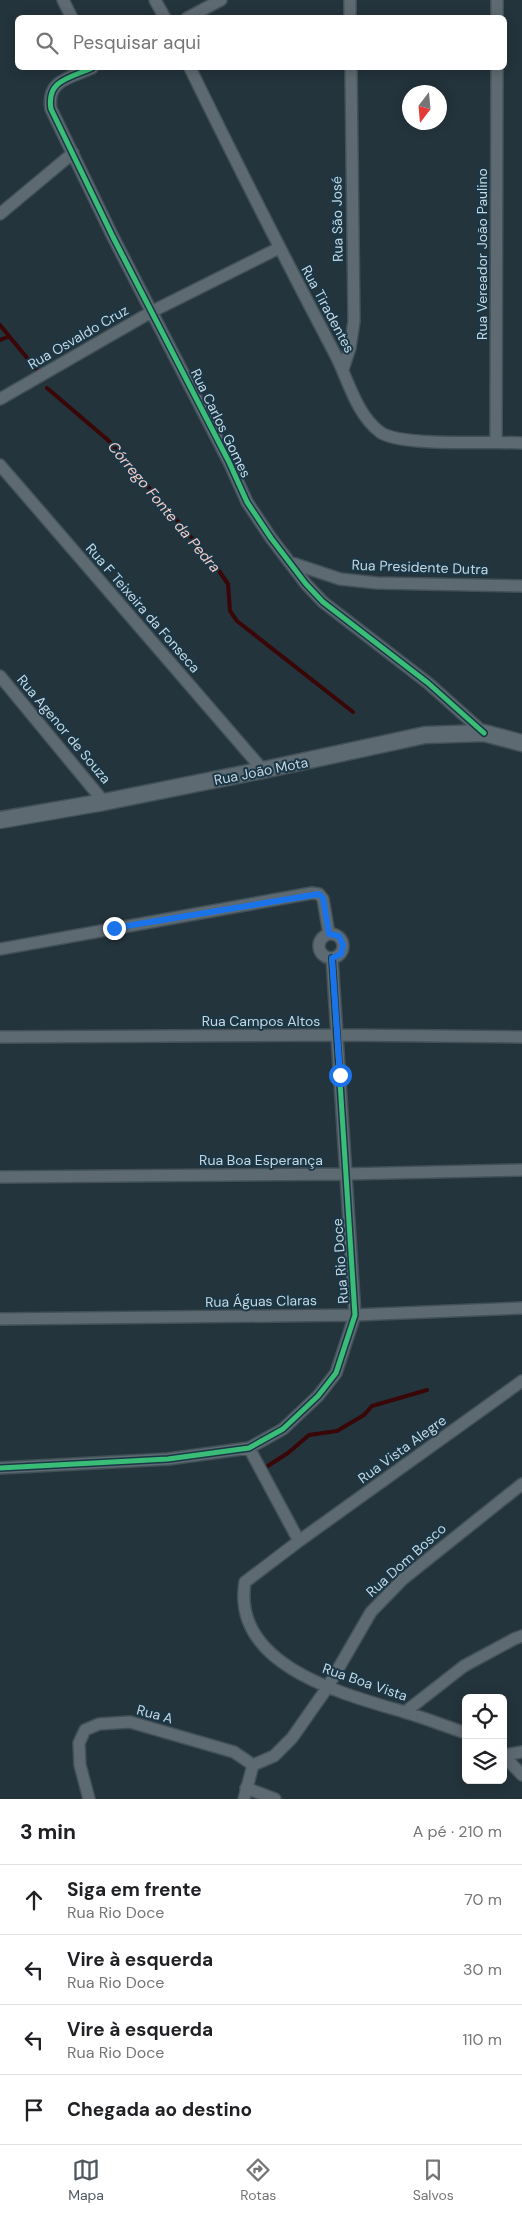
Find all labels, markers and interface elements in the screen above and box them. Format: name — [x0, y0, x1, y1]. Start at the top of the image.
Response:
search box — [15, 15, 507, 70]
icon: search — [33, 29, 61, 57]
text: Pesquisar aqui — [73, 30, 201, 55]
north arrow — [402, 85, 447, 130]
street label: Rua Vereador João Paulino — [473, 168, 491, 340]
street label: Rua São José — [327, 176, 347, 262]
street label: Rua Tiradentes — [297, 262, 359, 356]
street label: Rua Osvaldo Cruz — [24, 301, 132, 373]
street label: Rua Carlos Gomes — [187, 366, 255, 480]
water label: Córrego Fonte da Pedra — [103, 437, 225, 577]
street label: Rua F Teixeira da Fonseca — [82, 540, 204, 676]
street label: Rua Presidente Dutra — [351, 556, 489, 578]
street label: Rua Agenor de Souza — [13, 671, 115, 787]
street label: Rua João Mota — [212, 753, 310, 789]
route end — [103, 917, 126, 940]
street label: Rua Campos Altos — [202, 1012, 320, 1030]
route start — [329, 1064, 352, 1087]
street label: Rua Boa Esperança — [199, 1151, 323, 1169]
street label: Rua Rio Doce — [328, 1218, 352, 1304]
street label: Rua Águas Claras — [205, 1291, 317, 1311]
street label: Rua Vista Alegre — [354, 1411, 450, 1487]
street label: Rua Dom Bosco — [362, 1519, 450, 1601]
street label: Rua Boa Vista — [320, 1659, 410, 1705]
map controls — [462, 1694, 507, 1784]
button: locate — [462, 1694, 507, 1739]
street label: Rua A — [135, 1701, 175, 1727]
button: layers — [462, 1739, 507, 1784]
text: 3 min — [20, 1818, 76, 1846]
text: A pé · 210 m — [413, 1821, 502, 1842]
text: Siga em frente — [67, 1877, 202, 1902]
icon: ahead — [20, 1886, 48, 1914]
text: 70 m — [464, 1889, 502, 1910]
text: Rua Rio Doce — [67, 1902, 164, 1923]
text: Vire à esquerda — [67, 1947, 213, 1972]
icon: left — [20, 1956, 48, 1984]
text: 30 m — [463, 1959, 502, 1980]
text: Rua Rio Doce — [67, 1972, 164, 1993]
text: Vire à esquerda — [67, 2017, 213, 2042]
icon: left — [20, 2026, 48, 2054]
text: 110 m — [463, 2029, 502, 2050]
text: Rua Rio Doce — [67, 2042, 164, 2063]
icon: arrive — [20, 2096, 48, 2124]
text: Chegada ao destino — [67, 2097, 252, 2122]
tab: Mapa — [68, 2156, 104, 2204]
tab: Rotas — [240, 2156, 276, 2204]
tab: Salvos — [413, 2156, 454, 2204]

